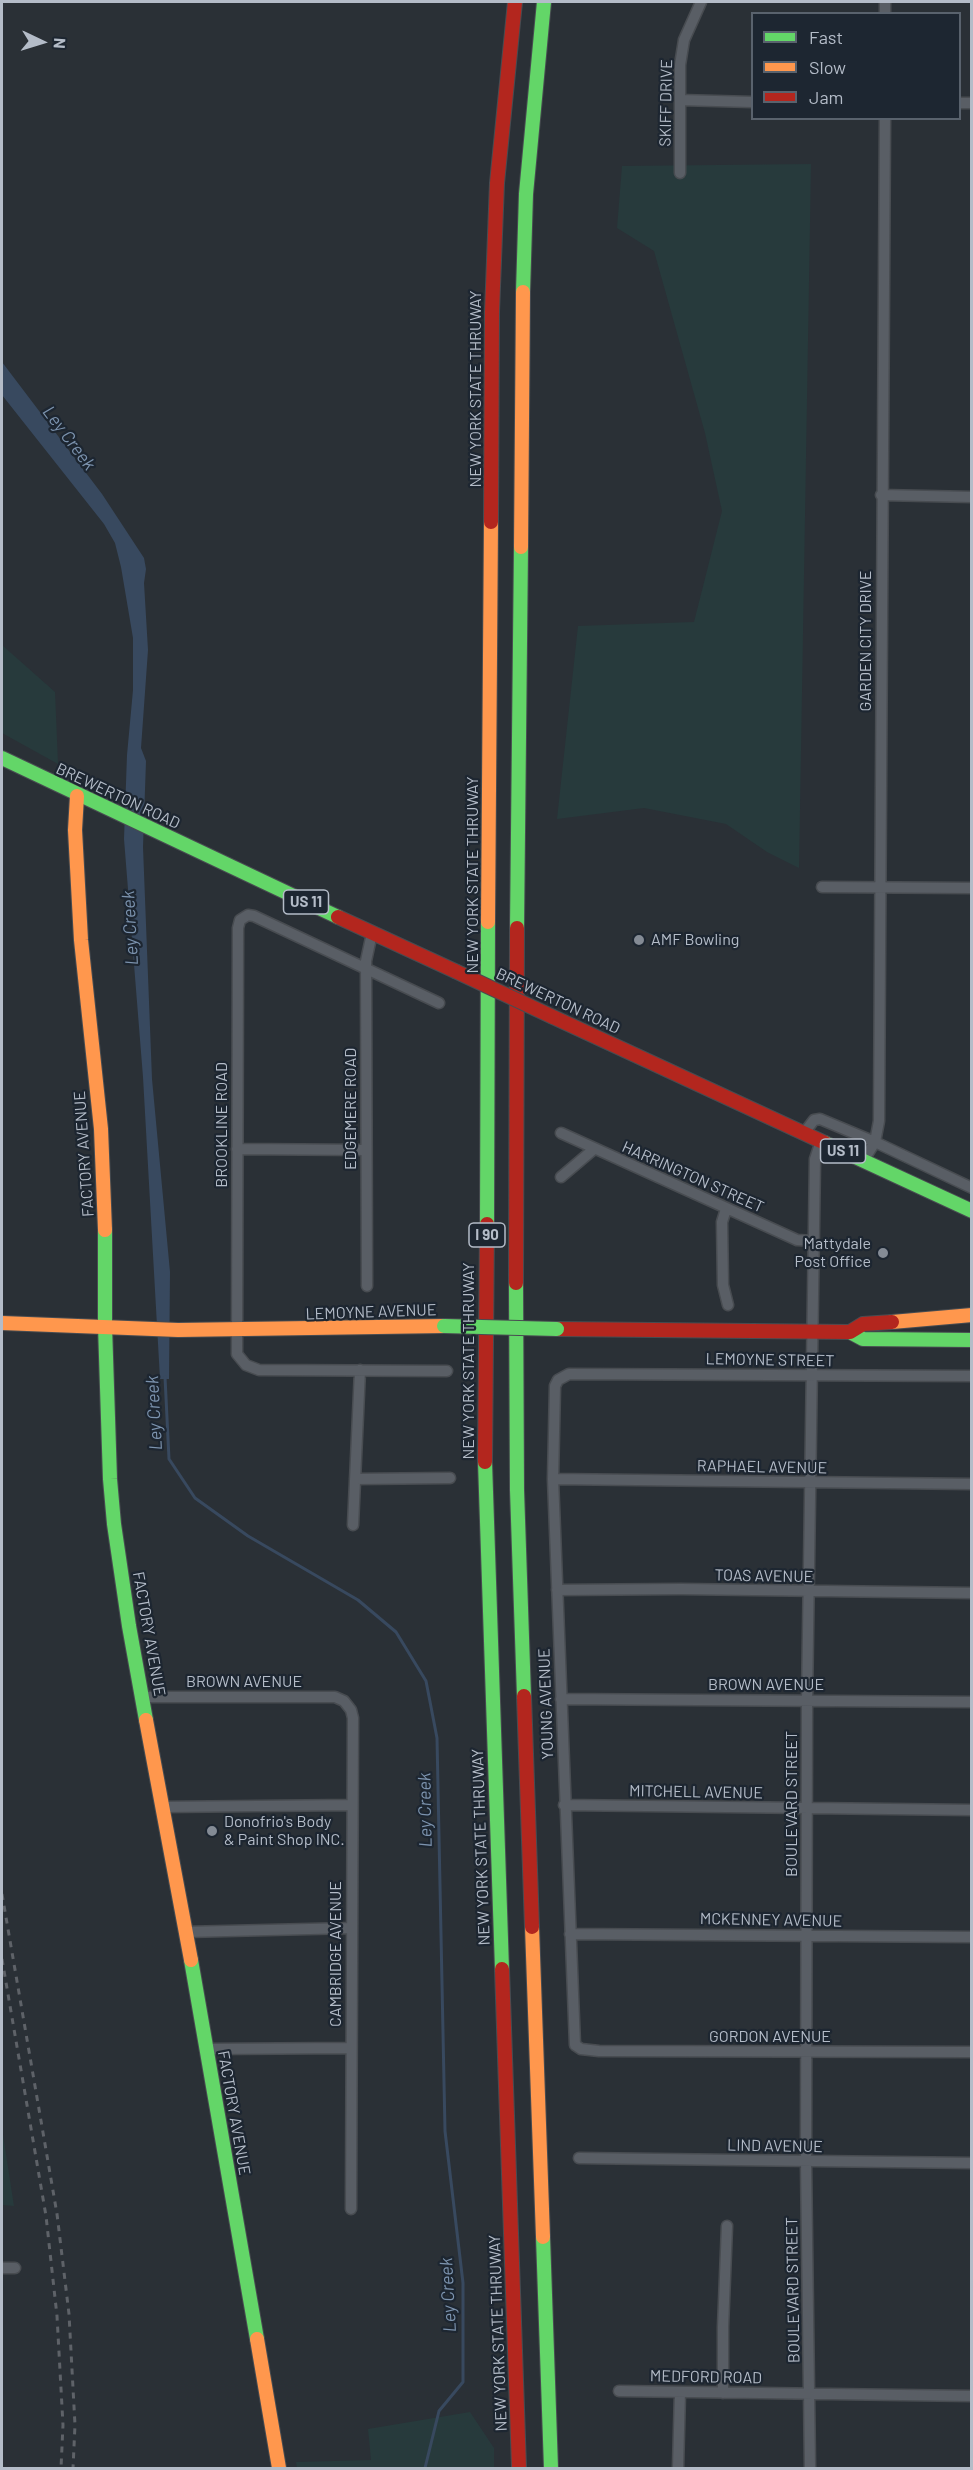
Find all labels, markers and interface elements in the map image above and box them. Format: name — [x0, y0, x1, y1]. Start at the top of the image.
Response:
north arrow — [12, 12, 72, 72]
legend — [751, 12, 961, 120]
text: Fast — [809, 26, 843, 48]
text: N — [51, 37, 70, 49]
text: Slow — [809, 56, 846, 78]
street label: SKIFF DRIVE — [656, 59, 676, 147]
text: Jam — [809, 86, 843, 108]
street label: NEW YORK STATE THRUWAY — [466, 291, 486, 487]
water label: Ley Creek — [38, 402, 100, 474]
street label: GARDEN CITY DRIVE — [856, 571, 876, 711]
street label: BREWERTON ROAD — [53, 759, 183, 833]
street label: NEW YORK STATE THRUWAY — [463, 777, 483, 973]
water label: Ley Creek — [117, 890, 143, 966]
road number: US 11 — [284, 890, 328, 914]
place label: AMF Bowling — [651, 930, 739, 950]
marker: AMF Bowling — [632, 933, 646, 947]
street label: BREWERTON ROAD — [493, 964, 623, 1038]
street label: EDGEMERE ROAD — [341, 1048, 361, 1170]
street label: BROOKLINE ROAD — [212, 1062, 232, 1188]
street label: FACTORY AVENUE — [70, 1090, 98, 1218]
street label: HARRINGTON STREET — [619, 1137, 767, 1217]
road number: US 11 — [820, 1139, 866, 1163]
road number: I 90 — [469, 1223, 505, 1247]
place label: Mattydale Post Office — [795, 1234, 871, 1272]
marker: Mattydale Post Office — [876, 1246, 890, 1260]
street label: NEW YORK STATE THRUWAY — [459, 1263, 479, 1459]
street label: LEMOYNE AVENUE — [305, 1300, 437, 1324]
street label: LEMOYNE STREET — [706, 1349, 834, 1371]
water label: Ley Creek — [141, 1375, 167, 1451]
street label: RAPHAEL AVENUE — [697, 1456, 827, 1478]
street label: TOAS AVENUE — [715, 1566, 813, 1586]
street label: FACTORY AVENUE — [129, 1570, 169, 1698]
street label: YOUNG AVENUE — [534, 1648, 558, 1760]
street label: BROWN AVENUE — [186, 1672, 302, 1692]
street label: BROWN AVENUE — [708, 1675, 824, 1695]
street label: BOULEVARD STREET — [782, 1731, 802, 1877]
street label: NEW YORK STATE THRUWAY — [468, 1748, 494, 1946]
water label: Ley Creek — [414, 1772, 436, 1848]
street label: MITCHELL AVENUE — [629, 1781, 763, 1803]
place label: Donofrio's Body & Paint Shop INC. — [224, 1812, 345, 1850]
marker: Donofrio's Body & Paint Shop INC. — [205, 1824, 219, 1838]
street label: CAMBRIDGE AVENUE — [326, 1881, 346, 2027]
street label: MCKENNEY AVENUE — [700, 1909, 842, 1931]
street label: GORDON AVENUE — [709, 2027, 831, 2047]
street label: FACTORY AVENUE — [214, 2049, 254, 2177]
street label: LIND AVENUE — [727, 2136, 823, 2156]
street label: BOULEVARD STREET — [782, 2217, 804, 2363]
street label: NEW YORK STATE THRUWAY — [485, 2234, 511, 2432]
water label: Ley Creek — [435, 2257, 461, 2333]
street label: MEDFORD ROAD — [650, 2366, 762, 2388]

